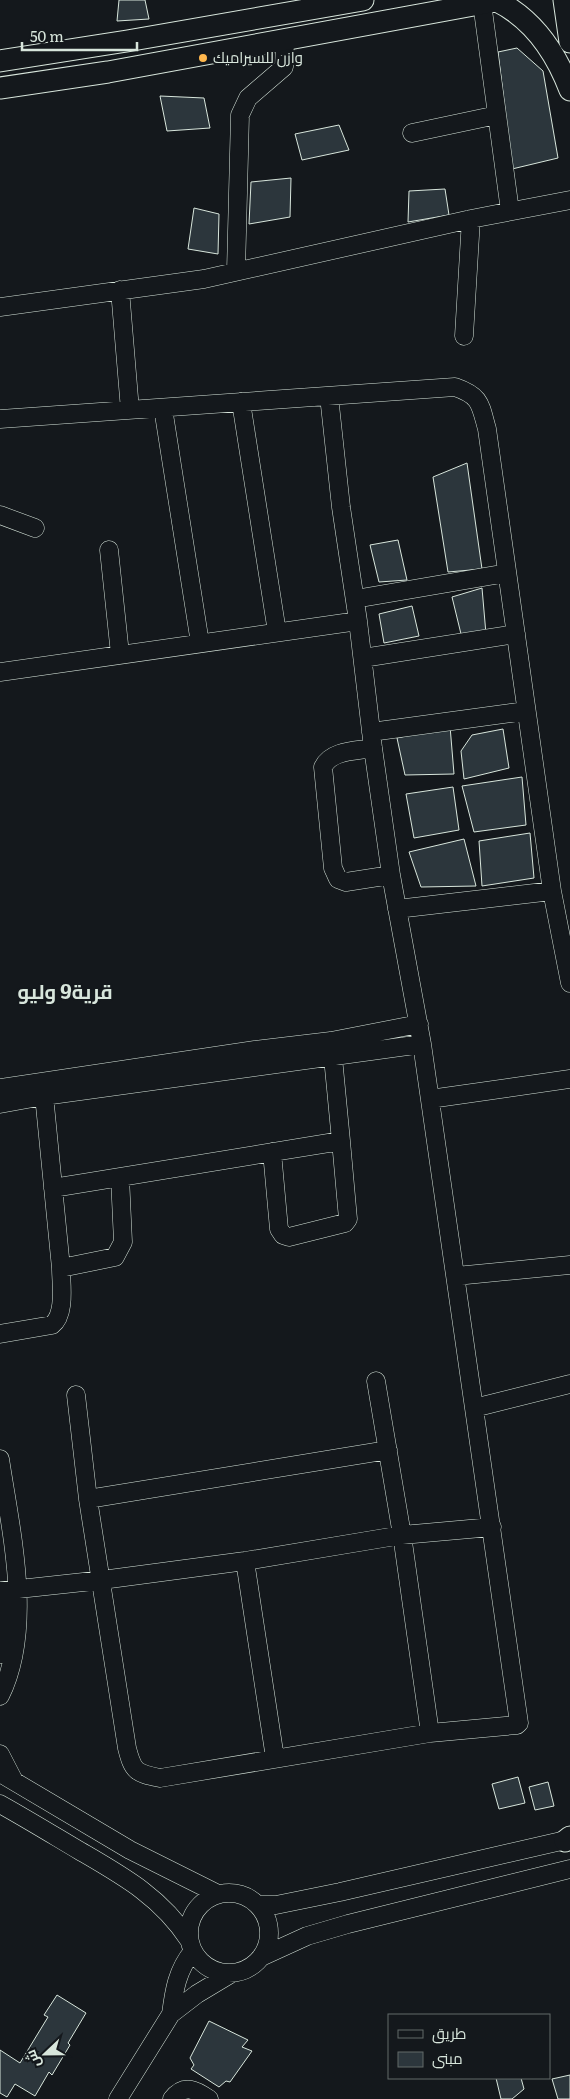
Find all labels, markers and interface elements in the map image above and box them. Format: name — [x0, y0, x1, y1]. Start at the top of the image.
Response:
scale bar — [22, 20, 138, 52]
text: 50 m — [30, 24, 64, 47]
place label: وازن للسيراميك — [213, 45, 303, 68]
marker: وازن للسيراميك — [197, 52, 209, 64]
district label: قرية9 وليو — [17, 975, 113, 1005]
legend — [388, 2014, 550, 2079]
text: طريق — [432, 2021, 466, 2044]
north arrow — [20, 2029, 70, 2079]
text: مبنى — [432, 2046, 463, 2069]
text: ش — [19, 2047, 45, 2071]

